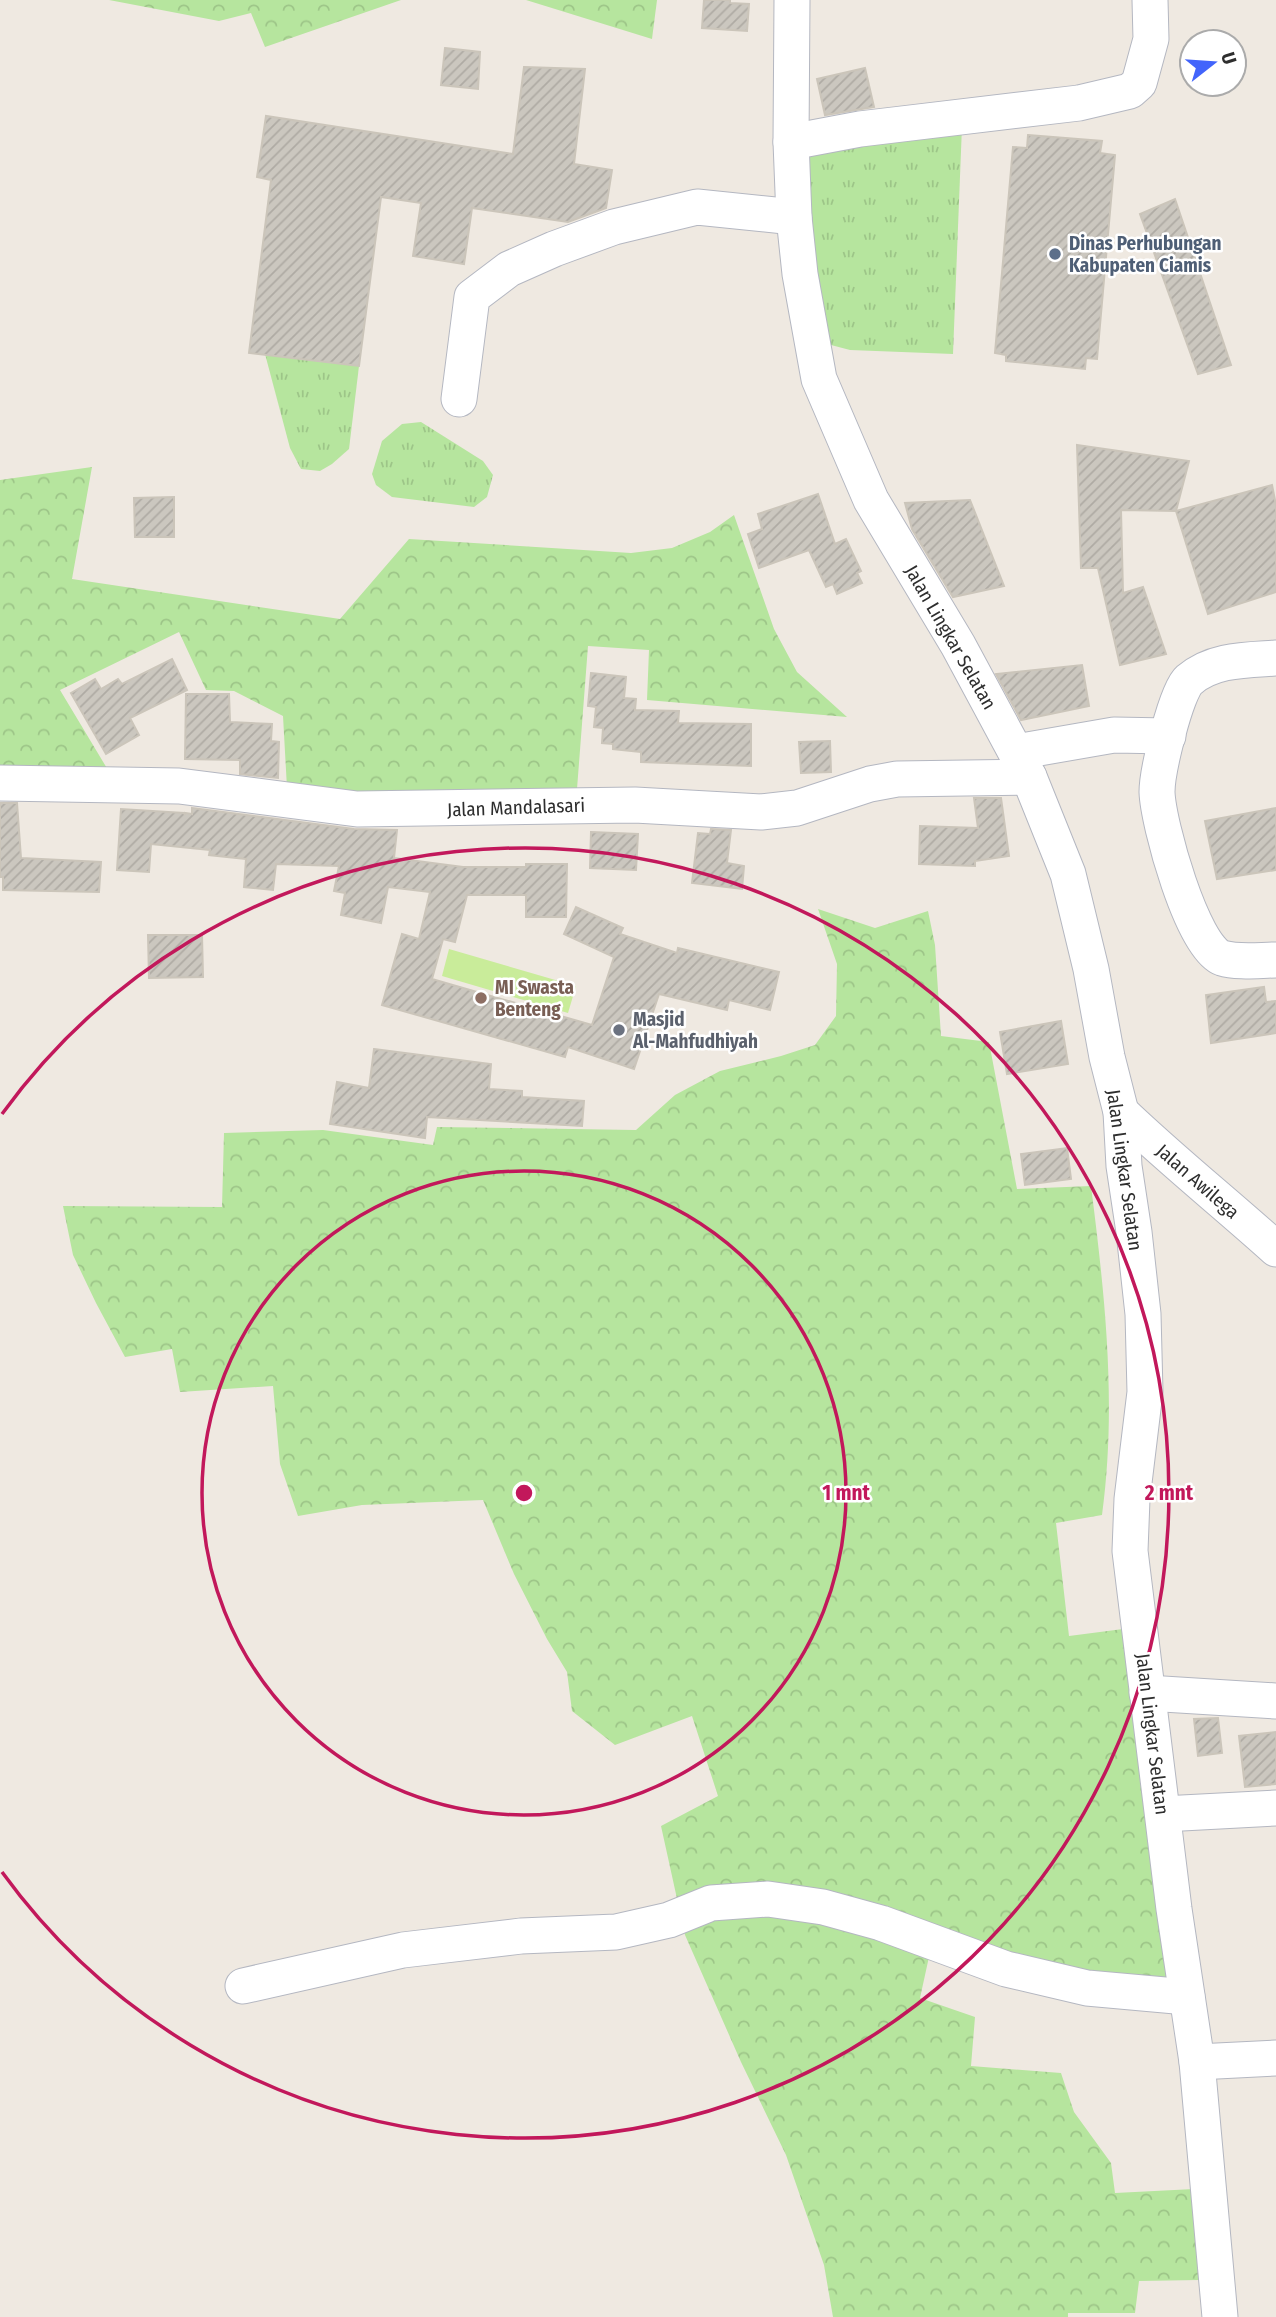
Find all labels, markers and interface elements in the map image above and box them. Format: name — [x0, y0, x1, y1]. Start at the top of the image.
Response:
north arrow — [1178, 28, 1248, 98]
text: U — [1216, 49, 1241, 67]
place label: Dinas Perhubungan Kabupaten Ciamis — [1069, 232, 1222, 277]
marker: Dinas Perhubungan Kabupaten Ciamis — [1047, 246, 1063, 262]
street label: Jalan Lingkar Selatan — [900, 561, 1001, 713]
street label: Jalan Mandalasari — [447, 794, 585, 821]
place label: MI Swasta Benteng — [495, 976, 574, 1021]
marker: MI Swasta Benteng — [473, 990, 489, 1006]
place label: Masjid Al-Mahfudhiyah — [632, 1008, 758, 1053]
marker: Masjid Al-Mahfudhiyah — [611, 1022, 627, 1038]
street label: Jalan Lingkar Selatan — [1102, 1088, 1147, 1252]
street label: Jalan Awilega — [1151, 1139, 1244, 1224]
text: 1 mnt — [822, 1480, 870, 1506]
text: 2 mnt — [1144, 1480, 1194, 1506]
centre of rings — [512, 1481, 536, 1505]
street label: Jalan Lingkar Selatan — [1131, 1652, 1174, 1816]

